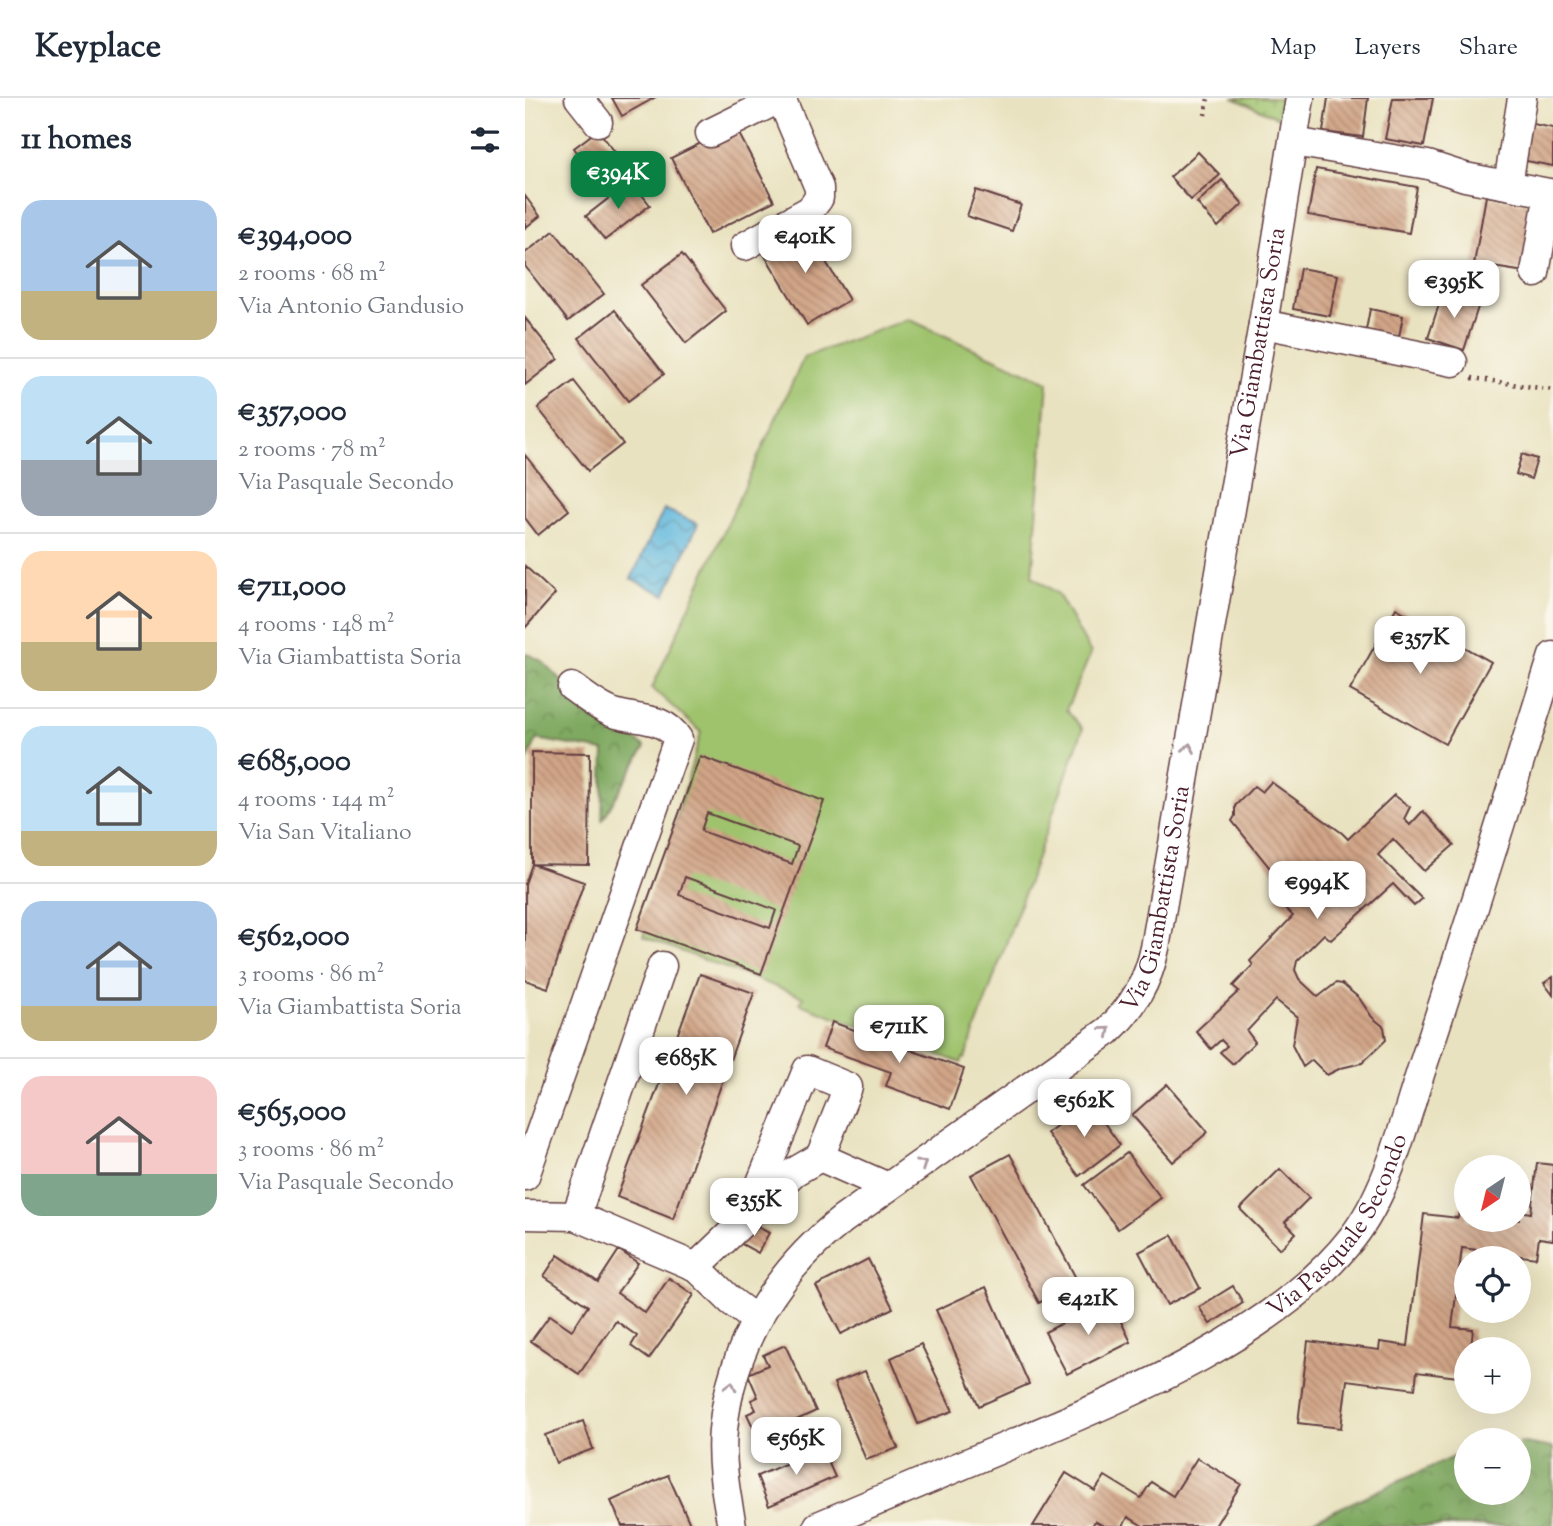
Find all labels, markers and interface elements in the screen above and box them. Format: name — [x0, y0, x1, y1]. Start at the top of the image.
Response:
text: Keyplace — [35, 24, 161, 72]
text: Map — [1270, 31, 1316, 65]
text: Layers — [1354, 31, 1421, 65]
text: Share — [1459, 31, 1518, 65]
text: 11 homes — [21, 119, 132, 162]
icon: filters — [466, 121, 504, 159]
pin: €394K — [569, 152, 667, 211]
text: €394K — [587, 157, 649, 190]
text: €394,000 — [238, 215, 352, 258]
pin: €401K — [756, 216, 854, 275]
text: €401K — [774, 221, 836, 254]
street label: Via Giambattista Soria — [1223, 225, 1296, 461]
icon: home — [77, 228, 161, 312]
text: 2 rooms · 68 m² — [238, 258, 386, 291]
pin: €395K — [1405, 260, 1503, 320]
text: €395K — [1424, 266, 1484, 299]
text: Via Antonio Gandusio — [238, 291, 464, 324]
text: €357,000 — [238, 391, 347, 434]
icon: home — [77, 404, 161, 488]
text: 2 rooms · 78 m² — [238, 434, 386, 467]
text: Via Pasquale Secondo — [238, 467, 454, 500]
text: €711,000 — [238, 566, 346, 609]
icon: home — [77, 579, 161, 663]
text: 4 rooms · 148 m² — [238, 609, 395, 642]
pin: €357K — [1371, 616, 1469, 676]
text: €357K — [1390, 622, 1450, 655]
text: Via Giambattista Soria — [238, 642, 462, 675]
text: €685,000 — [238, 741, 351, 784]
one-way arrow — [1181, 742, 1196, 754]
icon: home — [77, 754, 161, 838]
street label: Via Giambattista Soria — [1113, 783, 1200, 1020]
text: 4 rooms · 144 m² — [238, 784, 395, 817]
text: Via San Vitaliano — [238, 817, 412, 850]
pin: €994K — [1268, 862, 1366, 921]
text: €994K — [1285, 867, 1349, 900]
text: €562,000 — [238, 916, 350, 959]
icon: home — [77, 929, 161, 1013]
text: 3 rooms · 86 m² — [238, 959, 384, 992]
text: Via Giambattista Soria — [238, 992, 462, 1025]
pin: €711K — [850, 1006, 948, 1065]
text: €711K — [870, 1011, 928, 1044]
one-way arrow — [1098, 1027, 1111, 1039]
pin: €685K — [637, 1038, 735, 1097]
text: €685K — [655, 1043, 717, 1076]
pin: €562K — [1035, 1080, 1133, 1139]
text: €562K — [1054, 1085, 1114, 1118]
text: €565,000 — [238, 1091, 346, 1134]
icon: home — [77, 1104, 161, 1188]
street label: Via Pasquale Secondo — [1261, 1130, 1417, 1327]
text: 3 rooms · 86 m² — [238, 1134, 384, 1167]
north arrow — [1454, 1155, 1531, 1232]
map controls — [1454, 1155, 1531, 1505]
one-way arrow — [914, 1160, 927, 1172]
text: Via Pasquale Secondo — [238, 1167, 454, 1200]
pin: €355K — [705, 1178, 803, 1238]
text: €355K — [726, 1184, 782, 1217]
button: locate — [1454, 1246, 1531, 1323]
pin: €421K — [1039, 1278, 1137, 1337]
text: €421K — [1058, 1283, 1118, 1316]
button: + — [1454, 1337, 1531, 1414]
one-way arrow — [723, 1380, 737, 1392]
pin: €565K — [747, 1418, 845, 1477]
text: €565K — [767, 1423, 825, 1456]
button: − — [1454, 1428, 1531, 1505]

